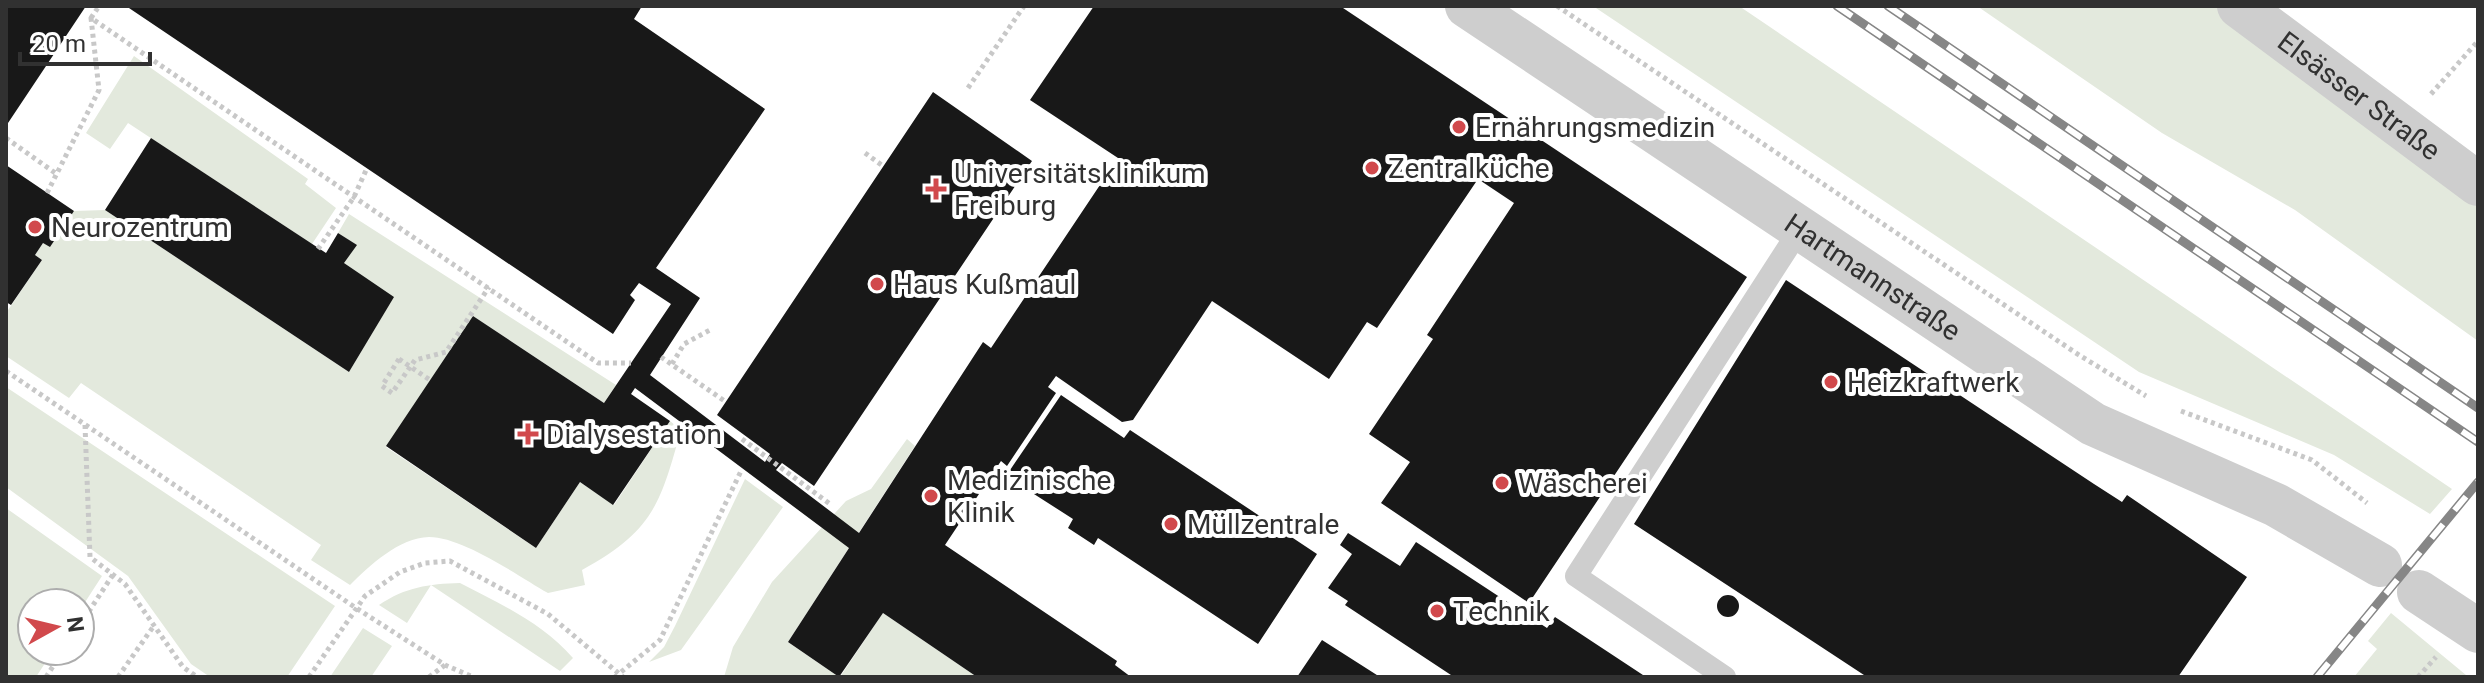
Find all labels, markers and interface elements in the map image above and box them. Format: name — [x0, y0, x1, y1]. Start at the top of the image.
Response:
scale bar — [20, 16, 150, 66]
street label: Elsässer Straße — [2272, 24, 2447, 167]
text: 20 m — [32, 30, 86, 58]
place label: Ernährungsmedizin — [1475, 111, 1715, 144]
marker: Ernährungsmedizin — [1450, 118, 1468, 136]
place label: Zentralküche — [1388, 152, 1550, 185]
place label: Universitätsklinikum Freiburg — [954, 157, 1206, 222]
marker: Zentralküche — [1363, 159, 1381, 177]
marker: Universitätsklinikum Freiburg — [925, 178, 947, 200]
street label: Hartmannstraße — [1779, 206, 1967, 348]
place label: Neurozentrum — [51, 211, 229, 244]
marker: Neurozentrum — [26, 218, 44, 236]
place label: Haus Kußmaul — [893, 268, 1076, 301]
marker: Haus Kußmaul — [868, 275, 886, 293]
place label: Heizkraftwerk — [1847, 366, 2020, 399]
marker: Heizkraftwerk — [1822, 373, 1840, 391]
place label: Dialysestation — [546, 418, 722, 451]
marker: Dialysestation — [517, 423, 539, 445]
place label: Medizinische Klinik — [947, 464, 1111, 529]
place label: Wäscherei — [1518, 467, 1648, 500]
marker: Wäscherei — [1493, 474, 1511, 492]
marker: Medizinische Klinik — [922, 487, 940, 505]
place label: Müllzentrale — [1187, 508, 1339, 541]
marker: Müllzentrale — [1162, 515, 1180, 533]
north arrow — [16, 587, 96, 667]
place label: Technik — [1453, 595, 1551, 628]
marker: Technik — [1428, 602, 1446, 620]
text: N — [62, 615, 89, 634]

